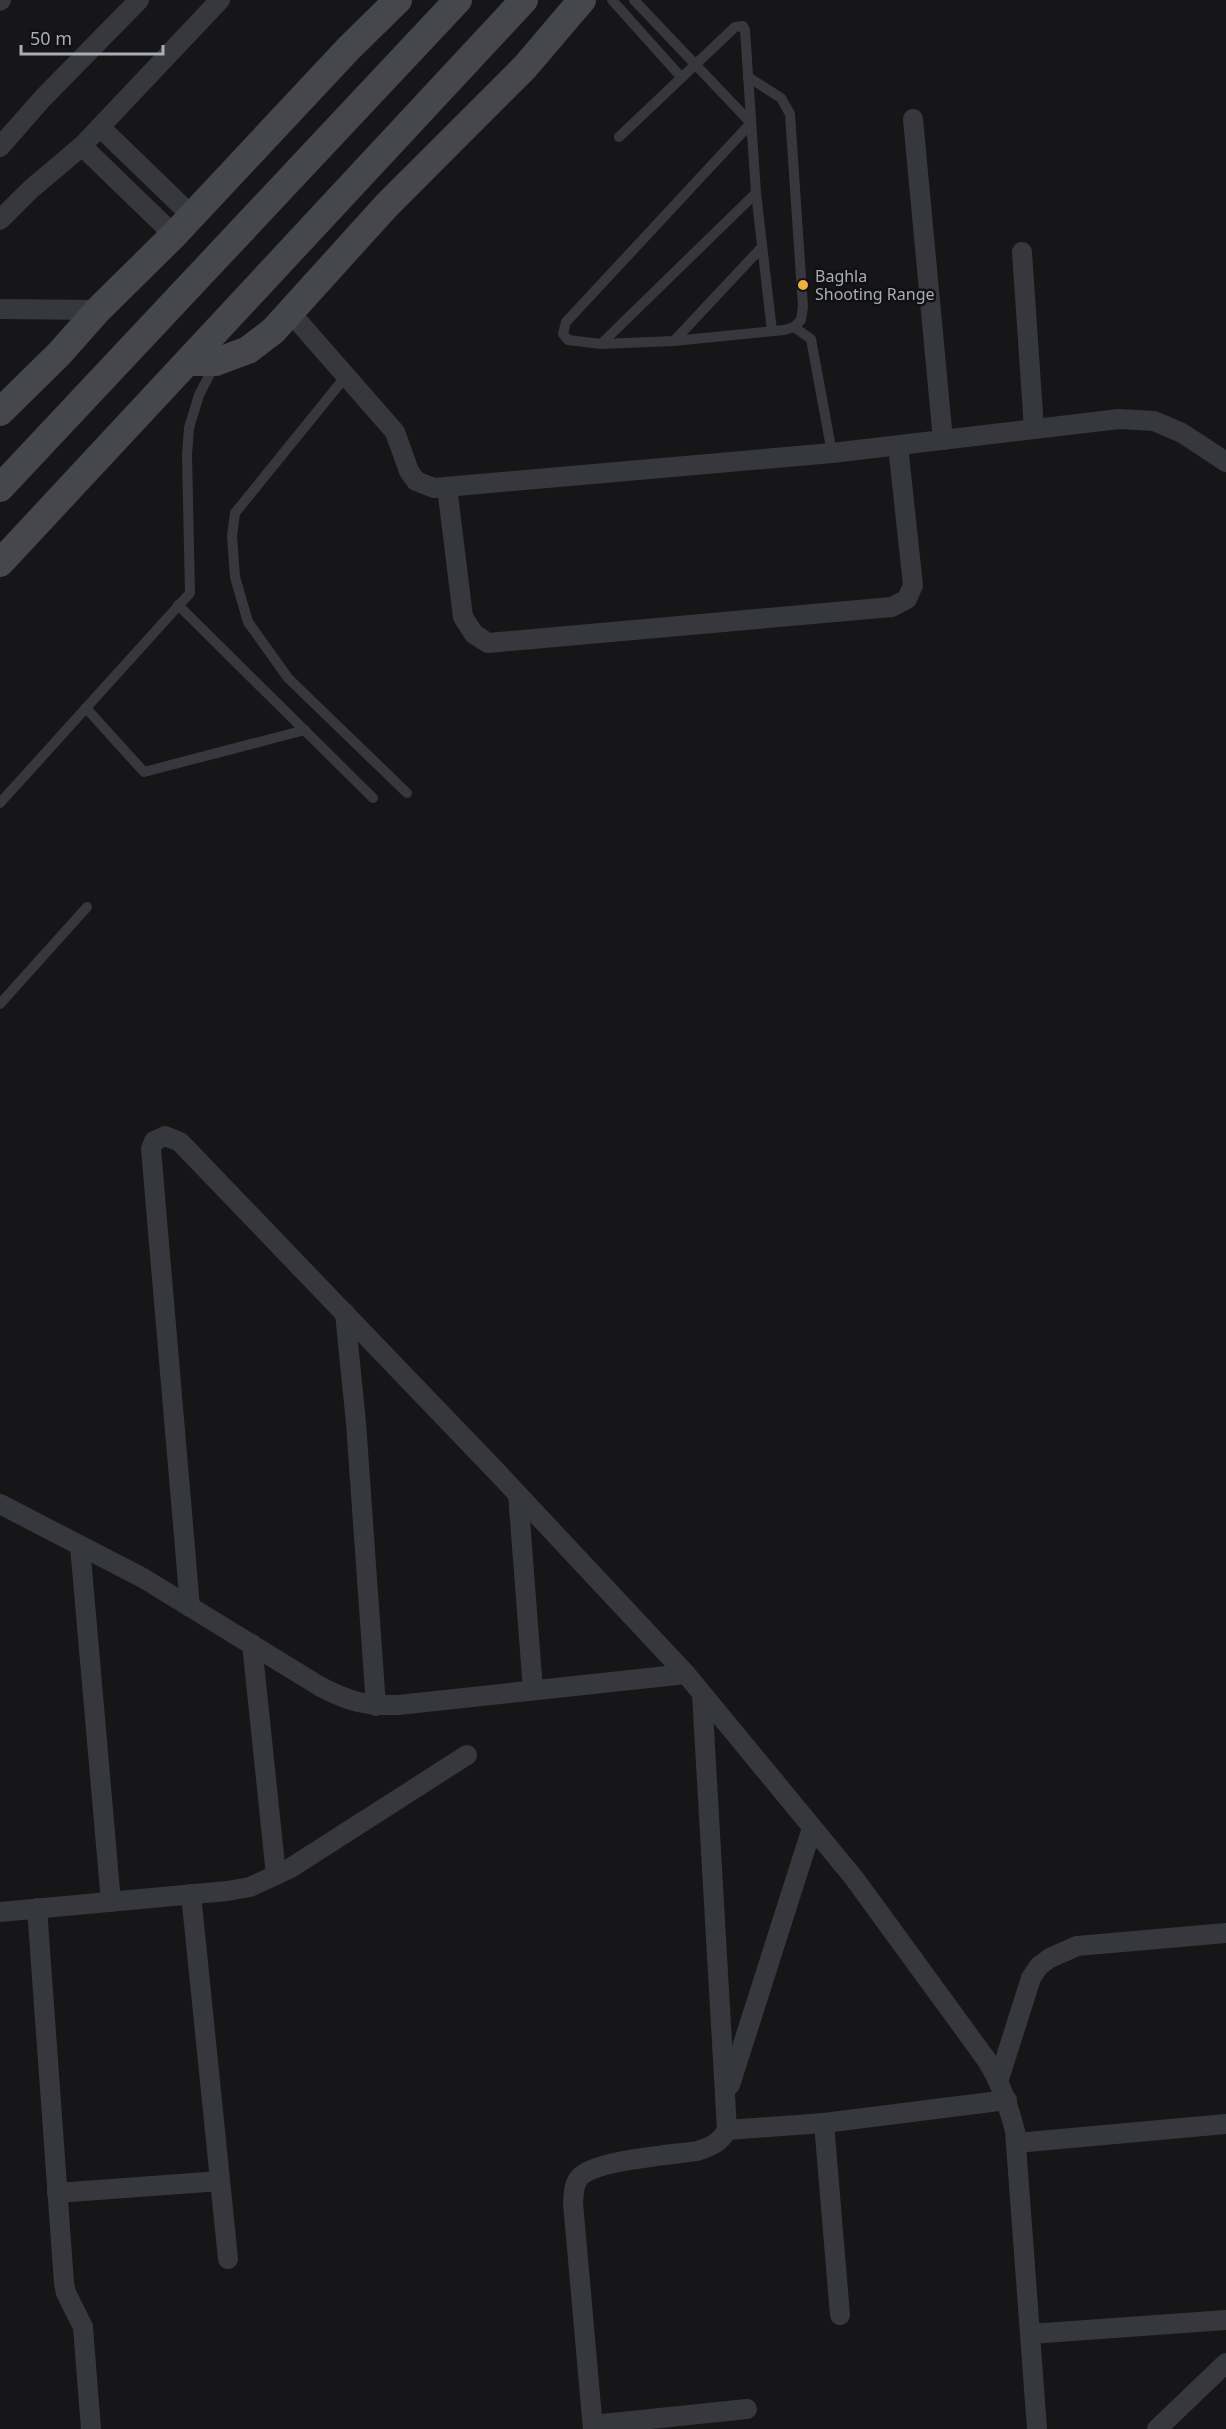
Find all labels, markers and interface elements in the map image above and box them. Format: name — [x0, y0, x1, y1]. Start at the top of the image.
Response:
scale bar — [21, 18, 164, 56]
text: 50 m — [30, 26, 72, 50]
place label: Baghla Shooting Range — [815, 265, 935, 305]
marker: Baghla Shooting Range — [796, 278, 810, 292]

